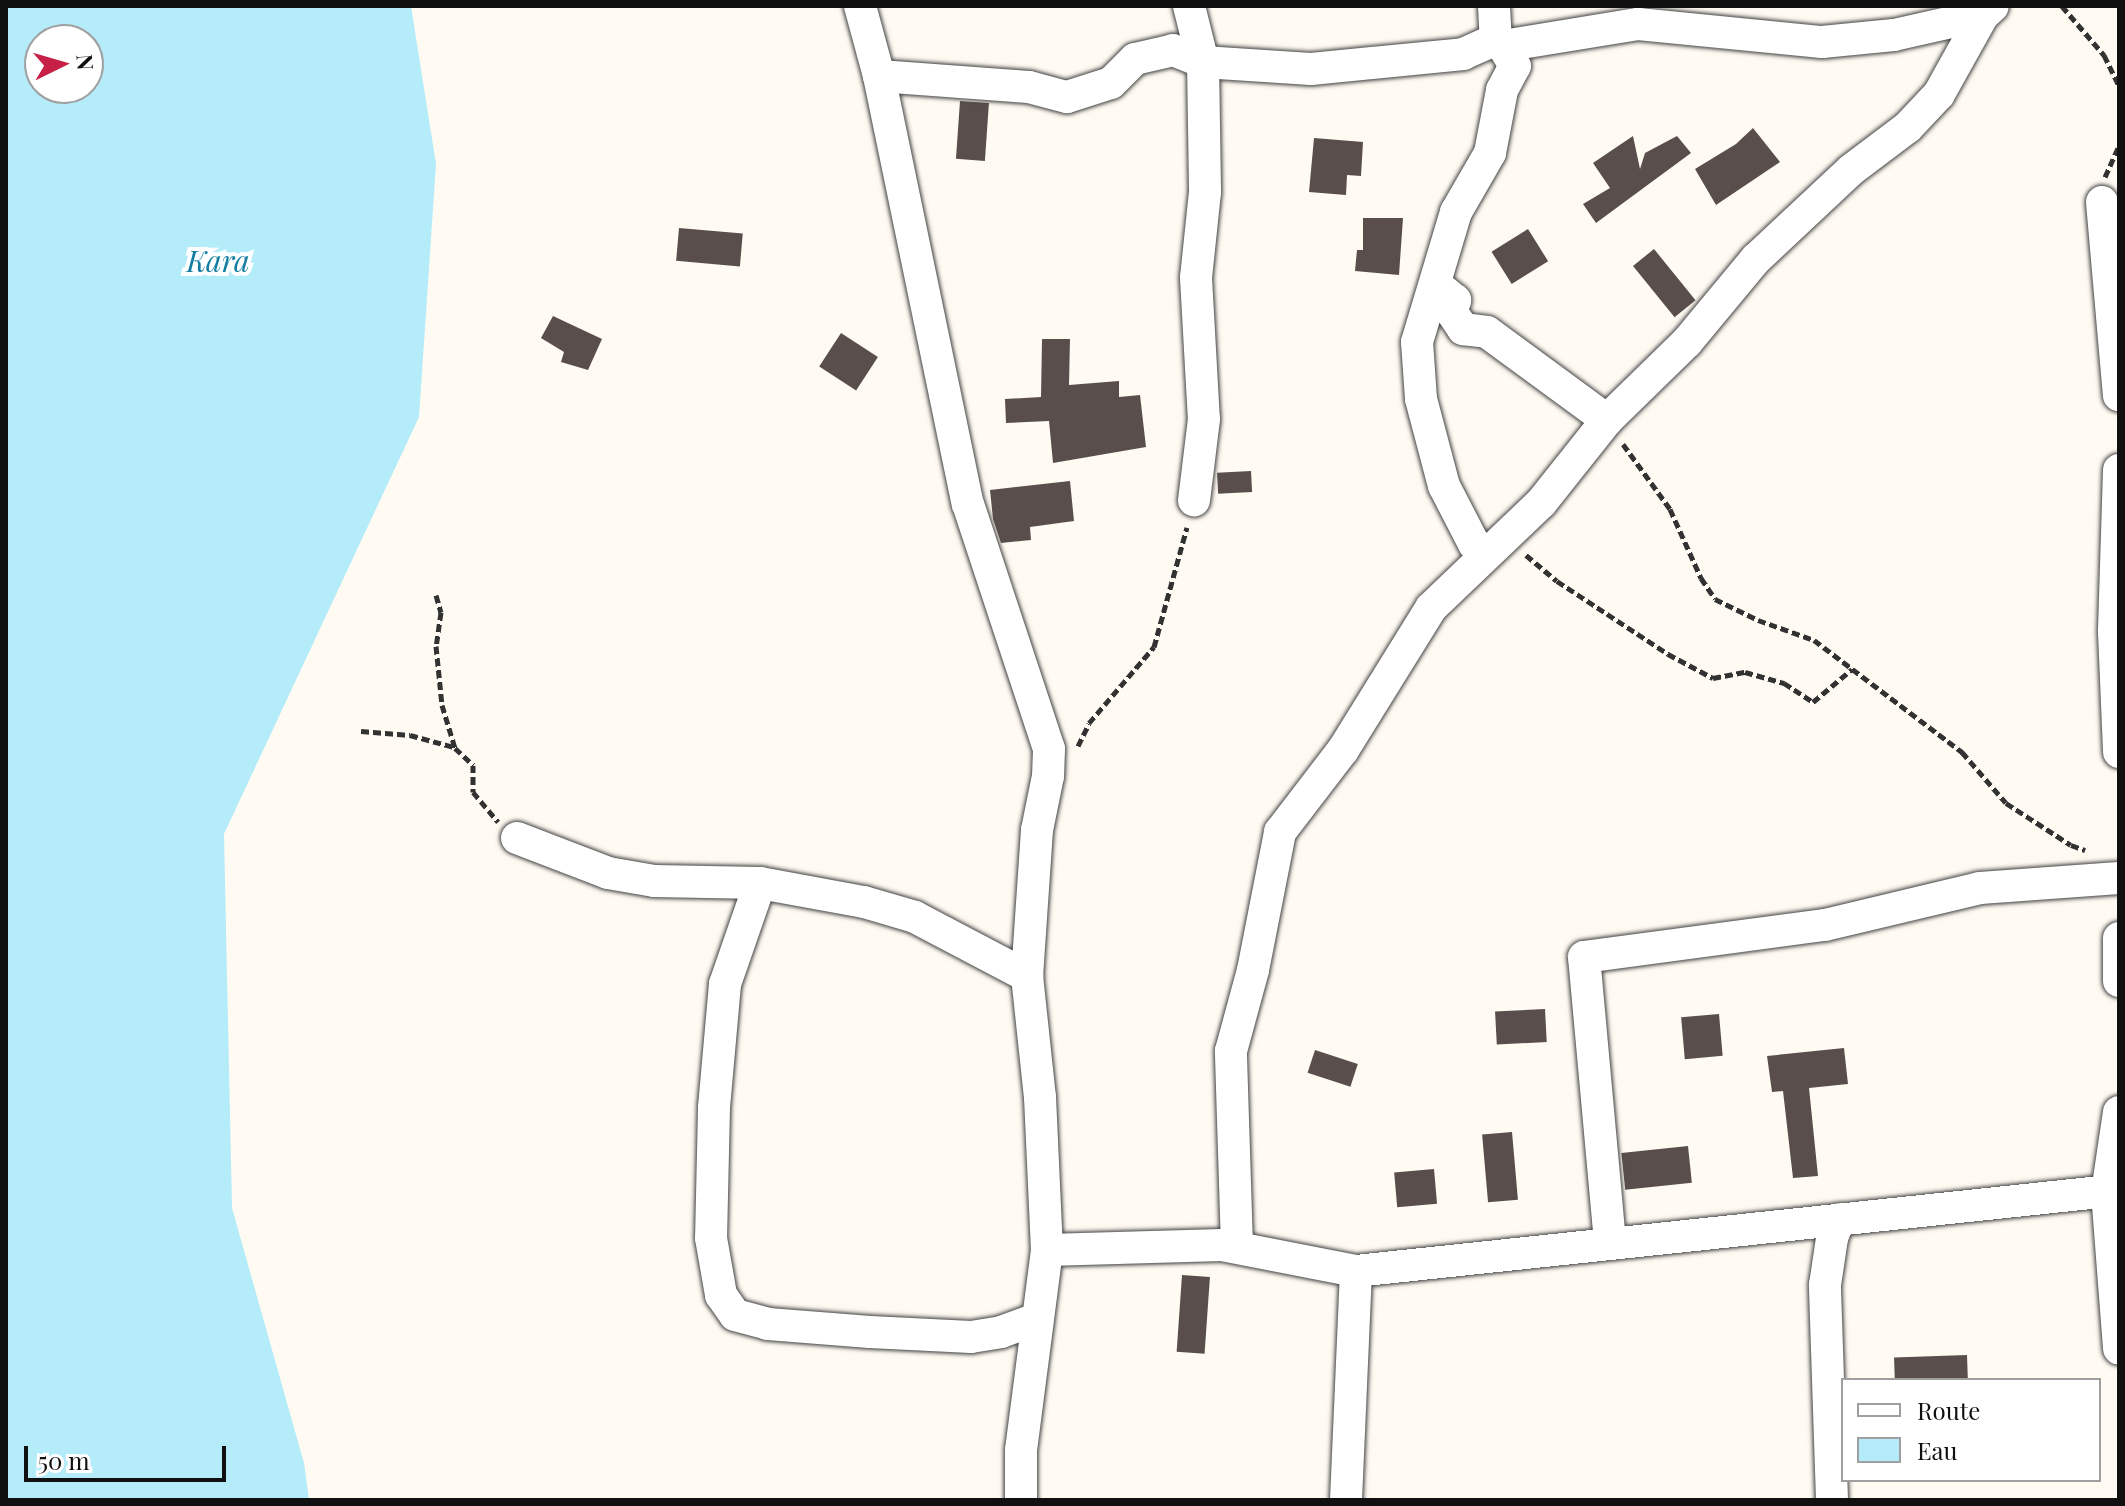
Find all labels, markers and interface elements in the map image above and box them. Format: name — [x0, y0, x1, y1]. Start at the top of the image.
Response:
north arrow — [24, 24, 104, 104]
text: N — [70, 53, 102, 71]
water label: Kara — [186, 242, 250, 278]
legend — [1841, 1378, 2101, 1482]
text: Route — [1917, 1394, 1980, 1426]
scale bar — [28, 1430, 230, 1480]
text: Eau — [1917, 1434, 1958, 1466]
text: 50 m — [38, 1444, 90, 1476]

